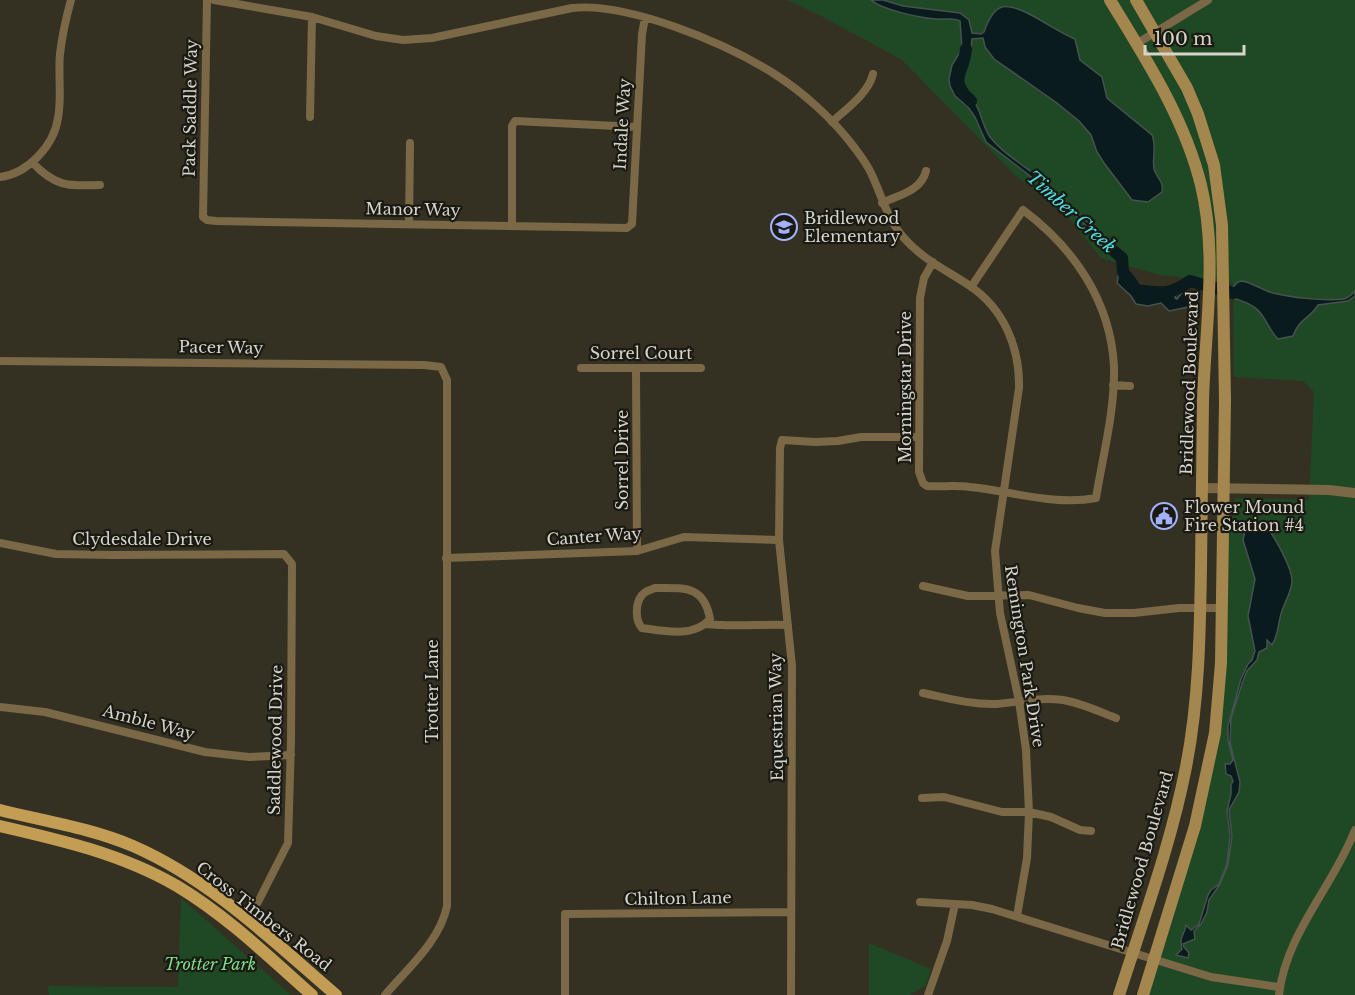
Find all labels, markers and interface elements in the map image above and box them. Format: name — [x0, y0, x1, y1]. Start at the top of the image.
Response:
scale bar — [1145, 18, 1244, 56]
text: 100 m — [1154, 28, 1212, 50]
street label: Pack Saddle Way — [179, 38, 201, 177]
street label: Indale Way — [610, 77, 634, 170]
water label: Timber Creek — [1022, 166, 1120, 258]
street label: Manor Way — [365, 198, 462, 220]
place label: Bridlewood Elementary — [804, 208, 901, 246]
school or university icon: Bridlewood Elementary — [769, 212, 799, 242]
street label: Bridlewood Boulevard — [1176, 290, 1202, 475]
street label: Morningstar Drive — [895, 311, 915, 463]
street label: Pacer Way — [178, 336, 264, 358]
street label: Sorrel Court — [590, 343, 692, 363]
street label: Sorrel Drive — [612, 410, 632, 510]
place label: Flower Mound Fire Station #4 — [1184, 497, 1305, 535]
public building icon: Flower Mound Fire Station #4 — [1149, 501, 1179, 531]
street label: Canter Way — [546, 523, 643, 549]
street label: Clydesdale Drive — [72, 529, 212, 549]
street label: Remington Park Drive — [1001, 563, 1049, 749]
street label: Trotter Lane — [422, 639, 442, 743]
street label: Equestrian Way — [765, 652, 787, 781]
street label: Saddlewood Drive — [264, 665, 286, 815]
street label: Amble Way — [100, 700, 198, 744]
street label: Bridlewood Boulevard — [1107, 768, 1177, 951]
street label: Cross Timbers Road — [192, 857, 336, 975]
street label: Chilton Lane — [624, 887, 732, 909]
park label: Trotter Park — [164, 954, 256, 974]

